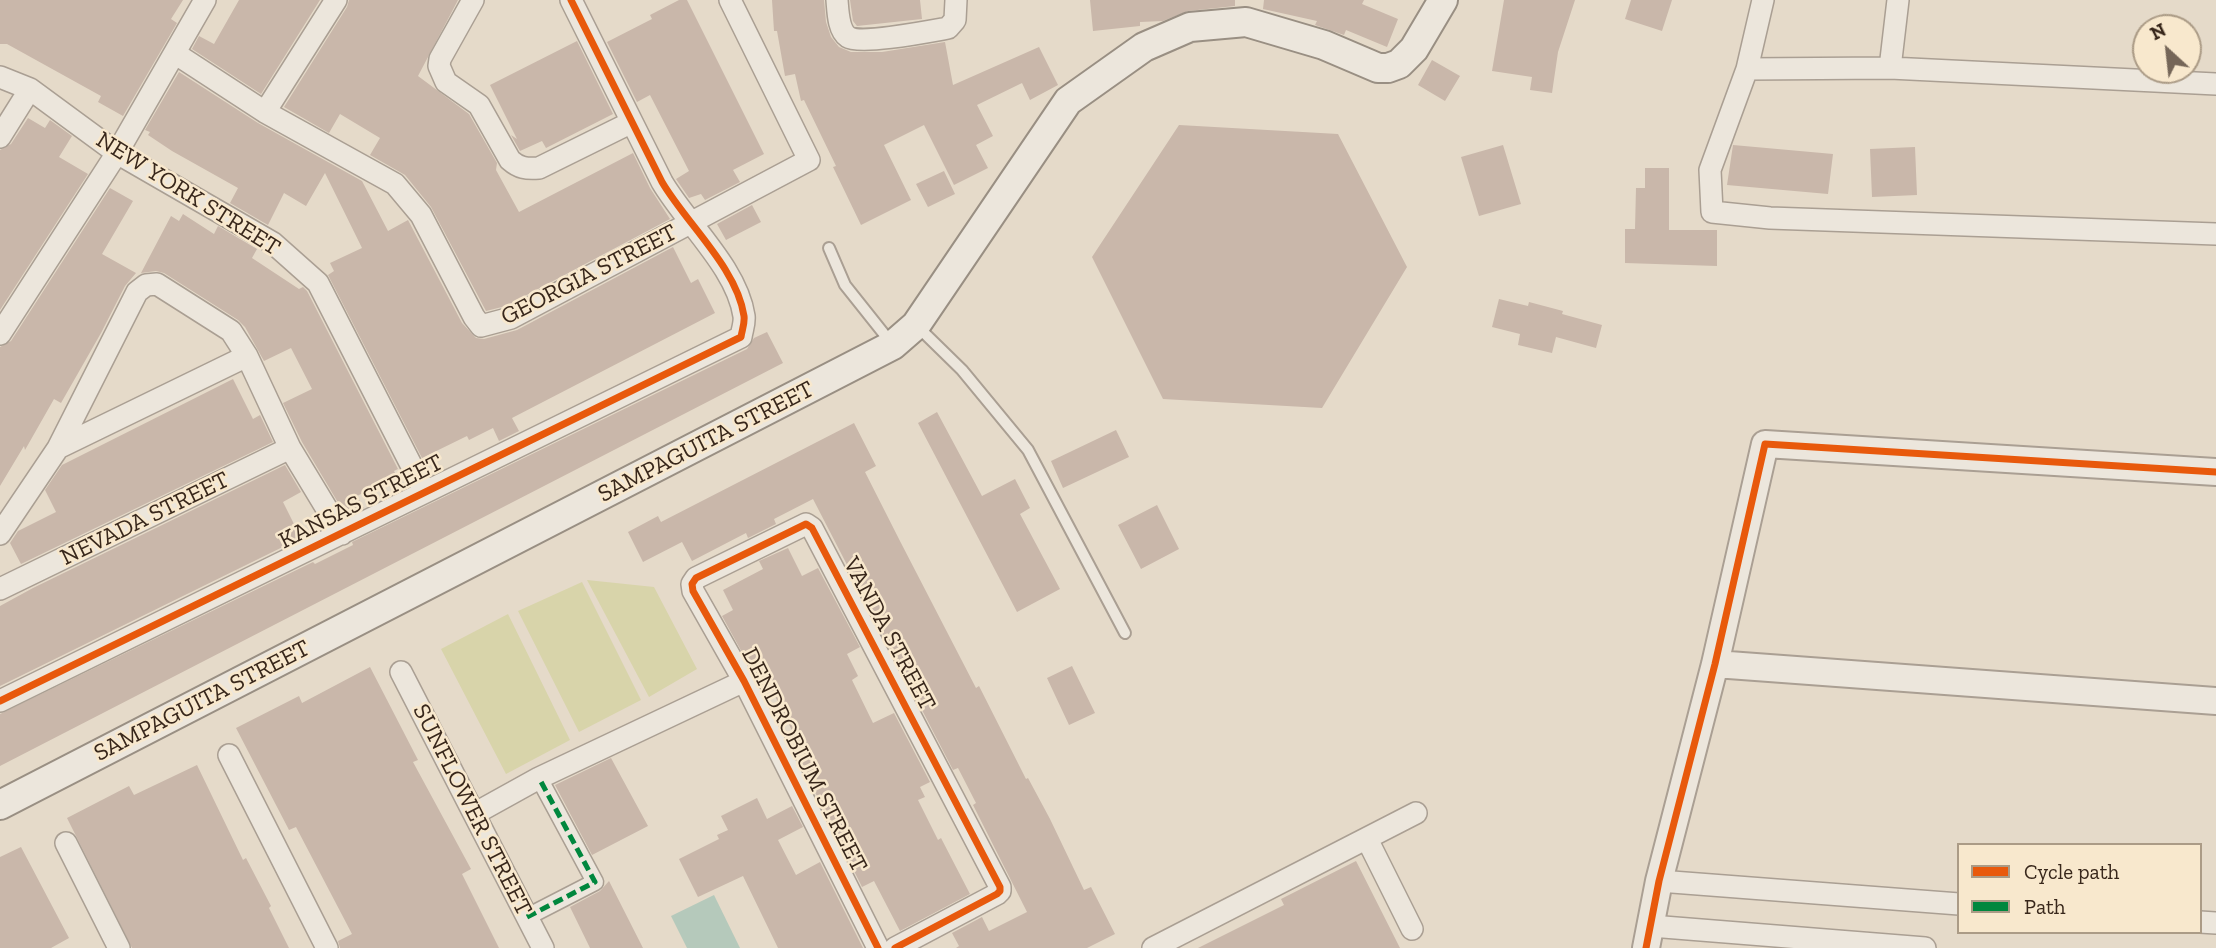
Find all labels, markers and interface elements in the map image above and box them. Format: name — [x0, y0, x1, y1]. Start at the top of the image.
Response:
north arrow — [2132, 14, 2202, 84]
text: N — [2146, 18, 2170, 45]
street label: NEW YORK STREET — [90, 126, 286, 262]
street label: GEORGIA STREET — [496, 218, 682, 332]
street label: SAMPAGUITA STREET — [593, 375, 819, 509]
street label: KANSAS STREET — [274, 448, 448, 556]
street label: NEVADA STREET — [56, 466, 234, 572]
street label: VANDA STREET — [836, 552, 942, 716]
street label: SAMPAGUITA STREET — [89, 634, 315, 768]
street label: DENDROBIUM STREET — [735, 643, 873, 877]
street label: SUNFLOWER STREET — [406, 699, 538, 921]
legend — [1957, 843, 2202, 934]
text: Cycle path — [2024, 859, 2119, 884]
text: Path — [2024, 894, 2066, 919]

